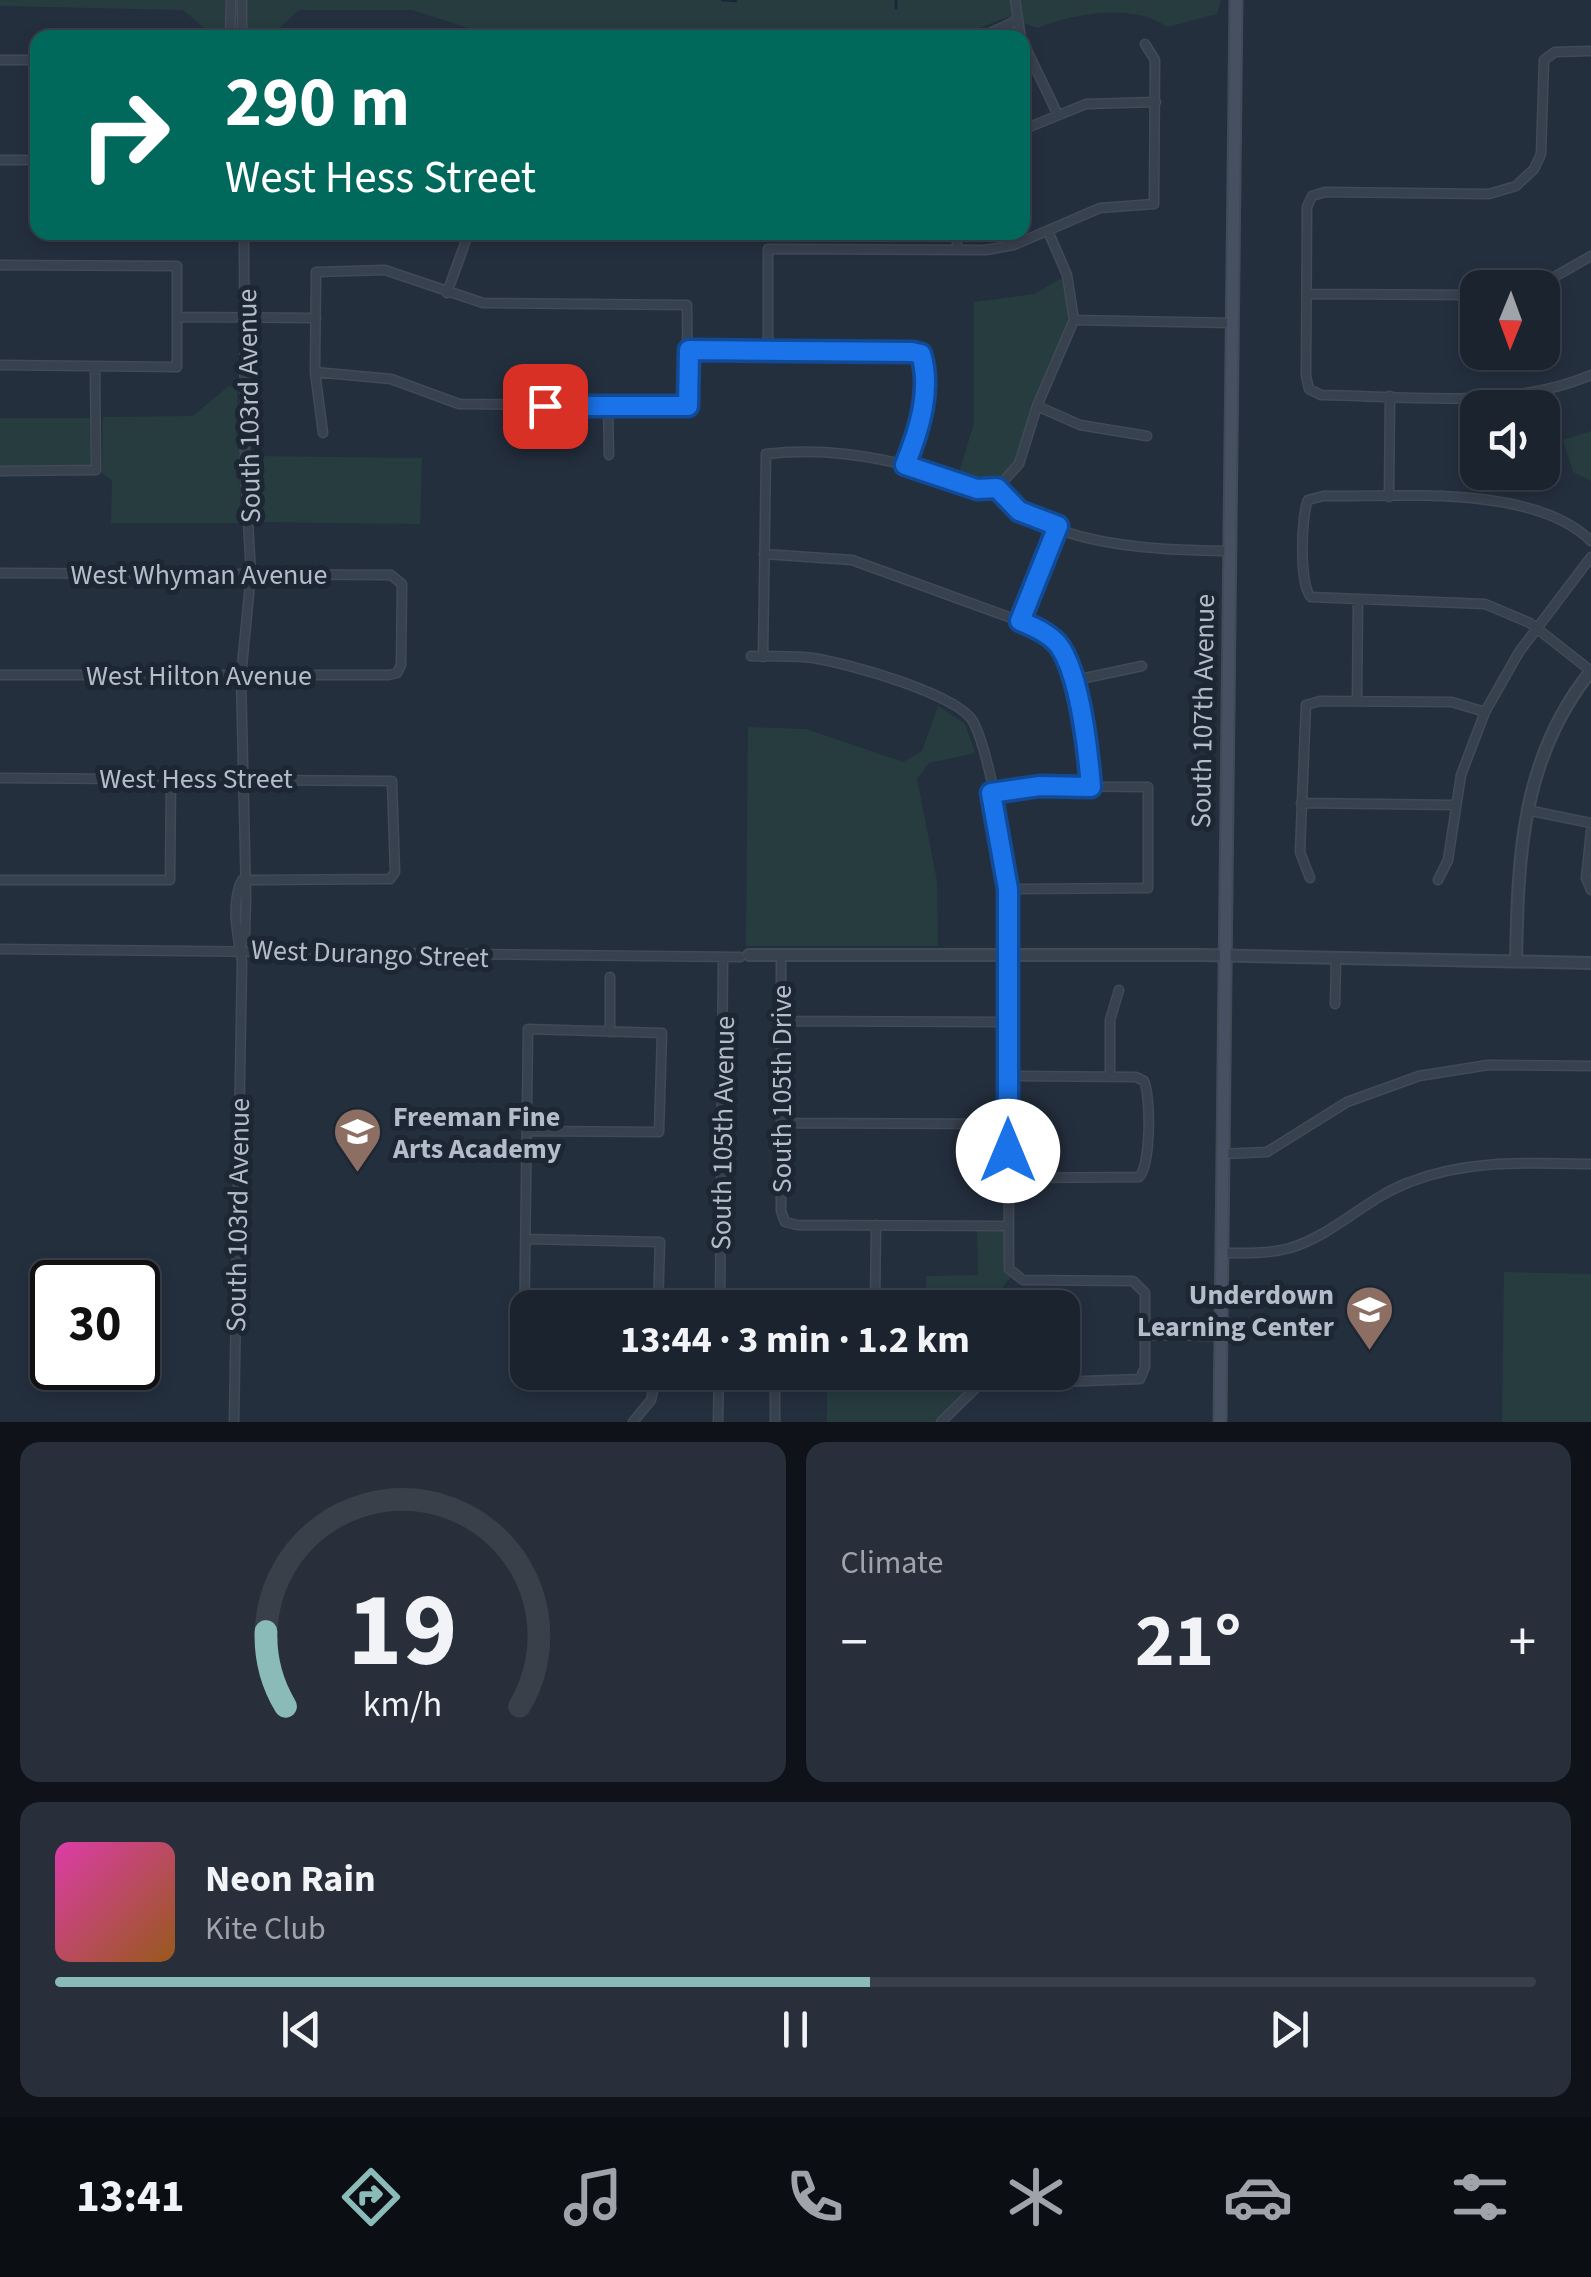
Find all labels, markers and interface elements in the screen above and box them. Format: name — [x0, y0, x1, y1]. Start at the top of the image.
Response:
text: 290 m — [225, 53, 410, 153]
icon: right — [60, 70, 190, 200]
text: West Hess Street — [225, 146, 536, 210]
north arrow — [1460, 270, 1560, 370]
map controls — [1460, 270, 1560, 490]
street label: South 103rd Avenue — [227, 289, 271, 523]
pin — [503, 364, 588, 449]
icon: arrive — [518, 379, 573, 434]
button: sound — [1460, 390, 1560, 490]
street label: West Whyman Avenue — [71, 555, 327, 595]
street label: South 107th Avenue — [1181, 594, 1225, 828]
street label: West Hilton Avenue — [86, 656, 312, 696]
street label: West Hess Street — [99, 759, 293, 799]
street label: West Durango Street — [250, 930, 490, 978]
street label: South 105th Drive — [762, 985, 802, 1193]
street label: South 105th Avenue — [701, 1016, 745, 1250]
place label: Freeman Fine Arts Academy — [392, 1097, 562, 1169]
street label: South 103rd Avenue — [216, 1098, 260, 1332]
position arrow — [956, 1099, 1060, 1203]
school or university icon: Freeman Fine Arts Academy — [332, 1106, 384, 1174]
speed limit sign: 30 — [30, 1260, 160, 1390]
place label: Underdown Learning Center — [1137, 1275, 1335, 1347]
school or university icon: Underdown Learning Center — [1343, 1284, 1395, 1352]
text: 13:44 · 3 min · 1.2 km — [620, 1313, 970, 1367]
text: Climate — [841, 1540, 943, 1586]
text: 19 — [348, 1558, 458, 1706]
text: 21° — [1135, 1588, 1242, 1695]
text: − — [841, 1604, 868, 1682]
text: + — [1509, 1604, 1536, 1682]
text: km/h — [363, 1679, 442, 1730]
text: Neon Rain — [205, 1852, 376, 1906]
text: Kite Club — [205, 1906, 326, 1952]
icon: previous — [274, 2002, 329, 2057]
icon: pause — [768, 2002, 823, 2057]
icon: next — [1262, 2002, 1317, 2057]
icon: directions — [336, 2162, 406, 2232]
icon: music — [558, 2162, 628, 2232]
icon: phone — [780, 2162, 850, 2232]
icon: climate — [1001, 2162, 1071, 2232]
icon: car — [1223, 2162, 1293, 2232]
icon: filters — [1445, 2162, 1515, 2232]
text: 13:41 — [76, 2165, 184, 2229]

